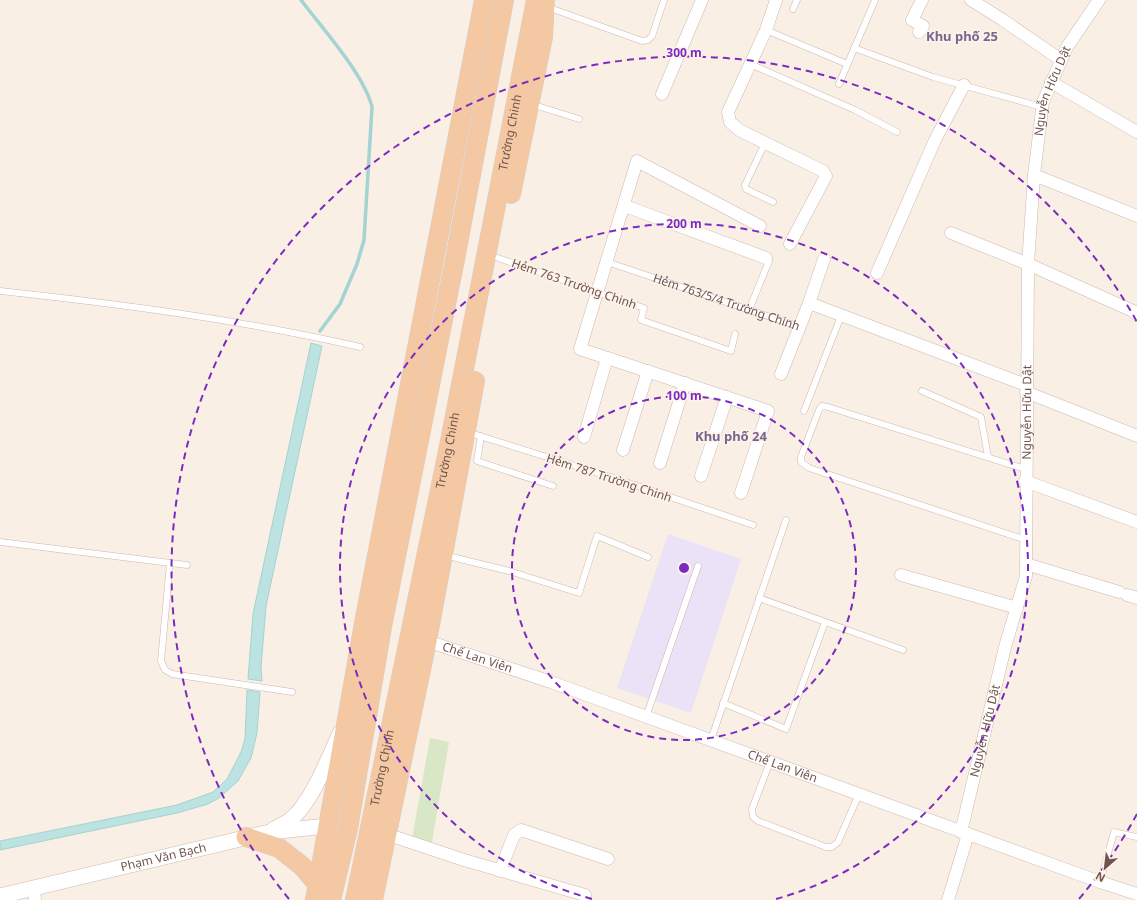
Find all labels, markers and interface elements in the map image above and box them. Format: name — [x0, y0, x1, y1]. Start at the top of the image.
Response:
district label: Khu phố 25 — [926, 27, 998, 45]
street label: Nguyễn Hữu Dật — [1030, 42, 1075, 137]
text: 300 m — [666, 44, 702, 61]
street label: Trường Chinh — [494, 93, 525, 172]
text: 200 m — [666, 215, 702, 232]
street label: Hẻm 763 Trường Chinh — [509, 254, 639, 313]
street label: Hẻm 763/5/4 Trường Chinh — [651, 269, 802, 334]
street label: Nguyễn Hữu Dật — [1018, 364, 1035, 460]
text: 100 m — [666, 387, 702, 404]
street label: Trường Chinh — [431, 411, 463, 490]
district label: Khu phố 24 — [695, 427, 768, 445]
street label: Hẻm 787 Trường Chinh — [544, 449, 674, 506]
centre of rings — [677, 561, 691, 575]
street label: Chế Lan Viên — [440, 638, 515, 677]
street label: Nguyễn Hữu Dật — [965, 682, 1004, 779]
street label: Trường Chinh — [366, 728, 398, 807]
street label: Chế Lan Viên — [745, 745, 820, 786]
street label: Phạm Văn Bạch — [119, 838, 208, 875]
north arrow — [1085, 848, 1125, 888]
text: N — [1093, 869, 1108, 886]

